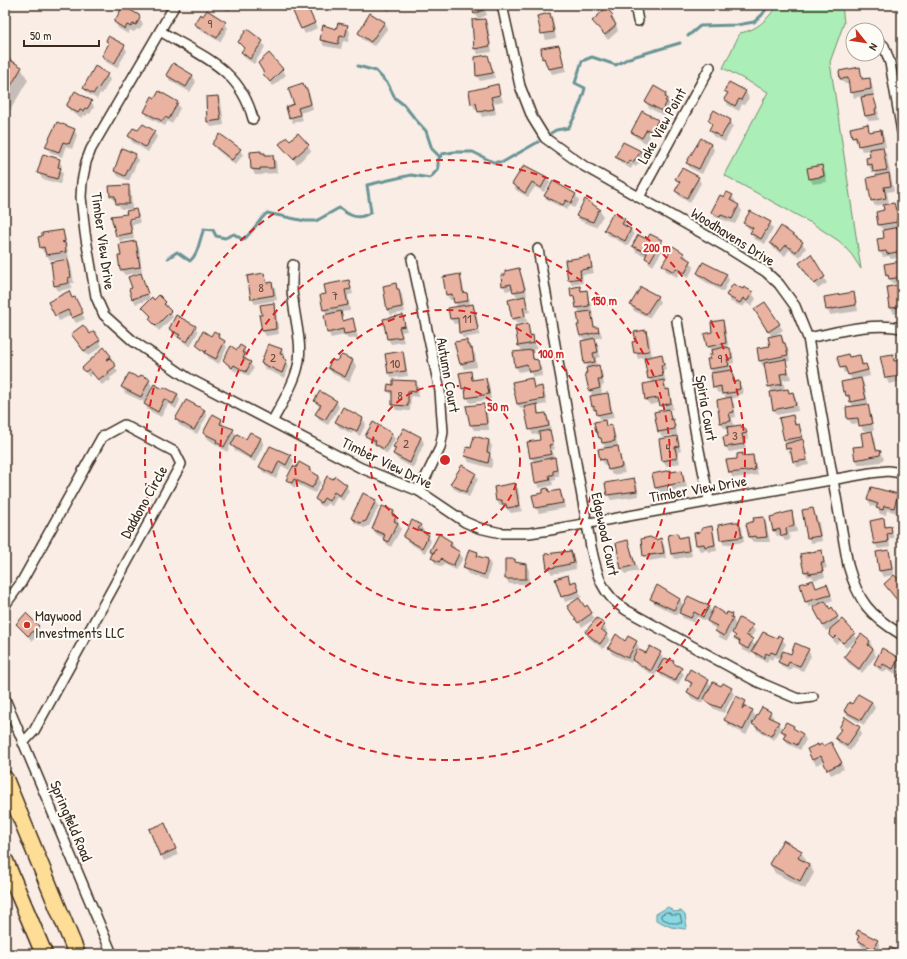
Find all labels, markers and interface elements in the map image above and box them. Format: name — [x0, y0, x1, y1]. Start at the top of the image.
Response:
house number: 9 — [208, 14, 213, 32]
scale bar — [24, 22, 99, 48]
north arrow — [845, 22, 885, 62]
text: 50 m — [30, 27, 51, 44]
text: N — [866, 41, 881, 53]
street label: Lake View Point — [632, 83, 691, 168]
street label: Timber View Drive — [86, 191, 121, 291]
street label: Woodhavens Drive — [687, 202, 779, 271]
text: 200 m — [643, 239, 671, 256]
house number: 8 — [258, 278, 264, 296]
house number: 7 — [332, 286, 338, 304]
text: 150 m — [591, 292, 617, 309]
house number: 11 — [462, 309, 472, 327]
street label: Autumn Court — [432, 336, 466, 415]
text: 100 m — [538, 345, 564, 362]
house number: 2 — [270, 348, 276, 366]
house number: 9 — [718, 349, 723, 367]
house number: 10 — [390, 354, 400, 372]
street label: Spiria Court — [690, 373, 723, 443]
house number: 8 — [397, 386, 403, 404]
text: 50 m — [487, 398, 509, 415]
house number: 3 — [732, 426, 738, 444]
street label: Timber View Drive — [338, 432, 436, 494]
house number: 2 — [403, 434, 409, 452]
house number: 4 — [666, 438, 671, 456]
centre of rings — [438, 453, 452, 467]
street label: Daddono Circle — [115, 462, 172, 542]
street label: Timber View Drive — [648, 470, 748, 507]
street label: Edgewood Court — [586, 490, 625, 578]
place label: Maywood Investments LLC — [35, 605, 125, 643]
marker: Maywood Investments LLC — [22, 620, 32, 630]
street label: Springfield Road — [45, 777, 98, 865]

